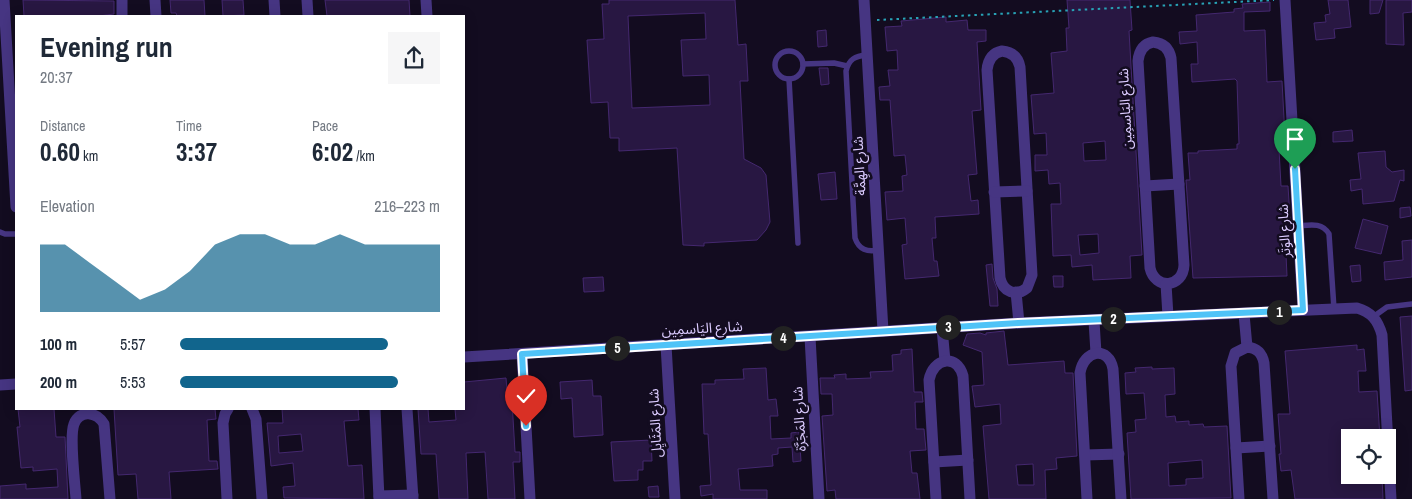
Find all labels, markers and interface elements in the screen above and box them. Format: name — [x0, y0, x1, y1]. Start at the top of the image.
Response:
text: Evening run — [40, 28, 173, 66]
button: share — [388, 32, 440, 84]
text: 20:37 — [40, 66, 73, 88]
street label: شارع اليَاسمِين — [1114, 68, 1138, 150]
text: Distance — [40, 117, 85, 135]
text: Time — [176, 117, 202, 135]
text: Pace — [312, 117, 338, 135]
pin — [1274, 118, 1316, 169]
icon: arrive — [1281, 125, 1309, 153]
text: 0.60 — [40, 135, 80, 169]
text: 3:37 — [176, 135, 217, 169]
text: 6:02 — [312, 135, 353, 169]
street label: شارع الهِمَّة — [848, 136, 872, 196]
text: km — [80, 147, 98, 165]
text: /km — [353, 147, 375, 165]
text: Elevation — [40, 195, 95, 217]
text: 216–223 m — [374, 195, 440, 217]
street label: شارع الوَتَر — [1274, 204, 1296, 259]
pin: 1 — [1266, 300, 1292, 324]
text: 1 — [1276, 303, 1283, 321]
pin: 2 — [1100, 306, 1126, 332]
text: 2 — [1110, 310, 1117, 328]
pin: 3 — [936, 314, 960, 340]
street label: شارع اليَاسمِين — [661, 317, 743, 341]
text: 3 — [945, 318, 952, 336]
pin: 4 — [770, 326, 796, 350]
text: 4 — [780, 329, 787, 347]
text: 100 m — [40, 333, 77, 355]
text: 5:57 — [120, 333, 146, 355]
pin: 5 — [604, 336, 630, 360]
text: 5 — [614, 339, 621, 357]
text: 200 m — [40, 371, 77, 393]
text: 5:53 — [120, 371, 146, 393]
pin — [505, 375, 547, 426]
icon: check — [512, 382, 540, 410]
street label: شارع المَجَرَّة — [788, 386, 812, 452]
street label: شارع المَثَايِل — [644, 388, 668, 458]
map controls — [1341, 429, 1396, 484]
button: locate — [1341, 429, 1396, 484]

